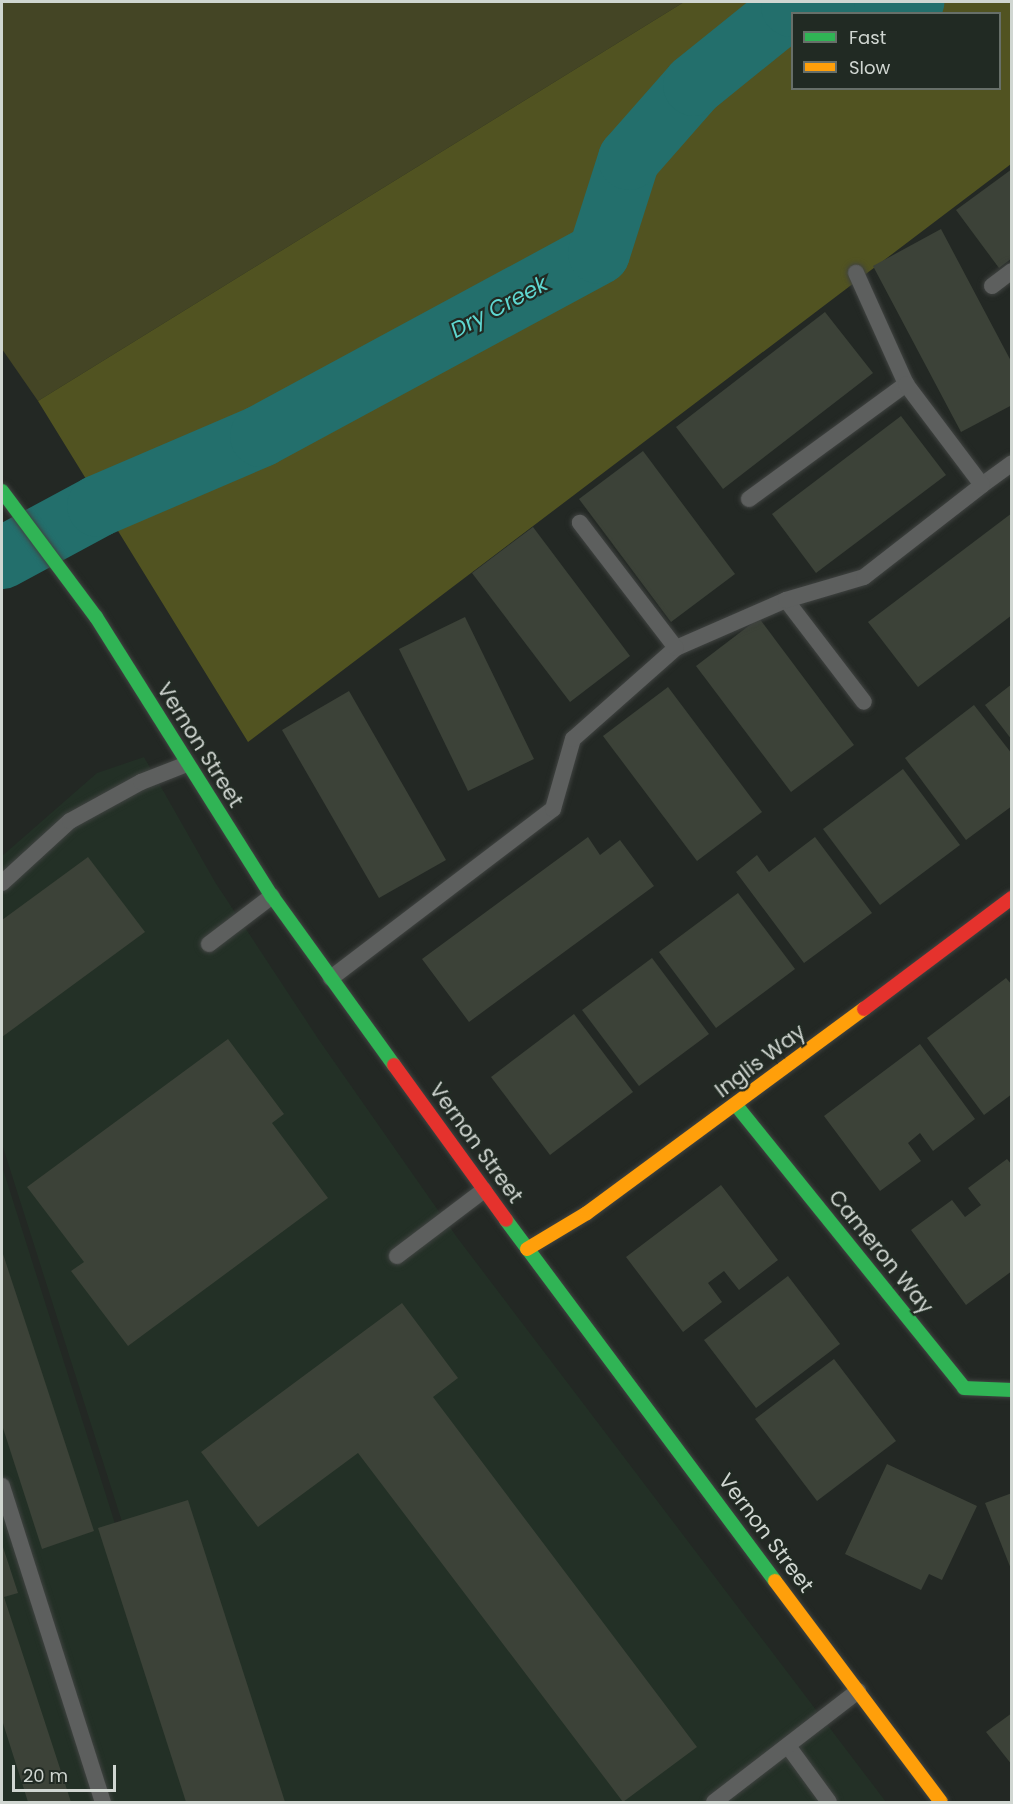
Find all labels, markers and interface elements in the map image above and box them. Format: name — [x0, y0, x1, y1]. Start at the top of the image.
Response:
legend — [791, 12, 1001, 90]
text: Fast — [849, 25, 886, 50]
text: Slow — [849, 55, 890, 80]
water label: Dry Creek — [446, 270, 552, 344]
street label: Vernon Street — [152, 678, 248, 812]
street label: Inglis Way — [710, 1019, 810, 1103]
street label: Vernon Street — [424, 1078, 528, 1208]
street label: Cameron Way — [823, 1185, 939, 1319]
street label: Vernon Street — [713, 1469, 819, 1597]
scale bar — [15, 1753, 118, 1791]
text: 20 m — [23, 1763, 68, 1788]

